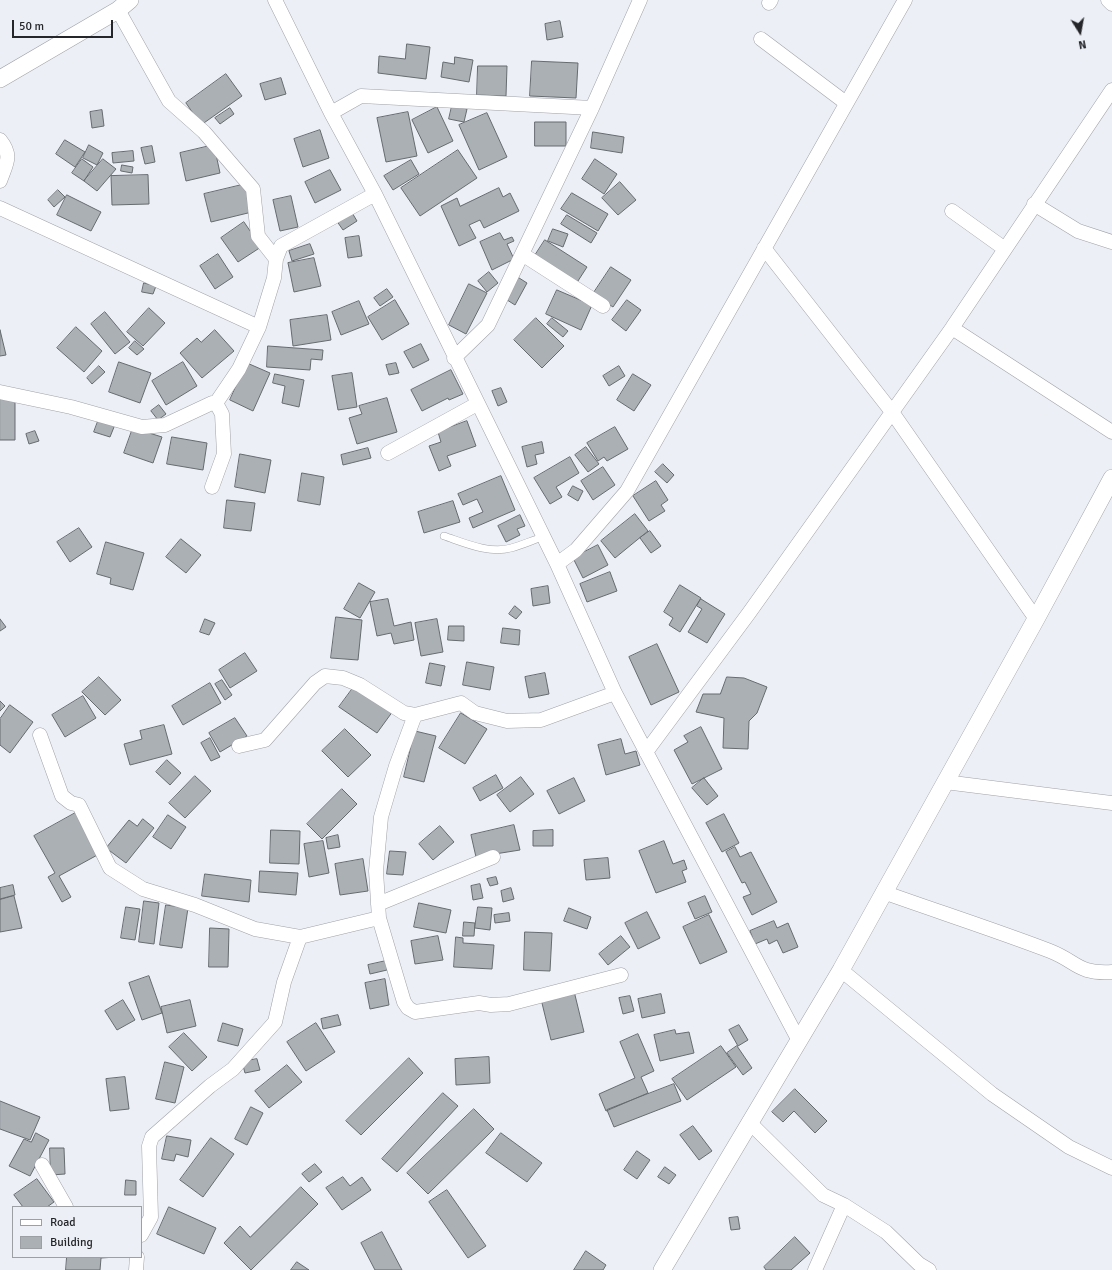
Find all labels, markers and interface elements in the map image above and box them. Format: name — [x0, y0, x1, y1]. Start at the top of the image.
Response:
scale bar — [14, 12, 115, 38]
north arrow — [1060, 12, 1100, 52]
text: 50 m — [19, 19, 44, 34]
text: N — [1077, 37, 1087, 51]
legend — [12, 1206, 142, 1258]
text: Road — [50, 1215, 76, 1230]
text: Building — [50, 1235, 93, 1250]

